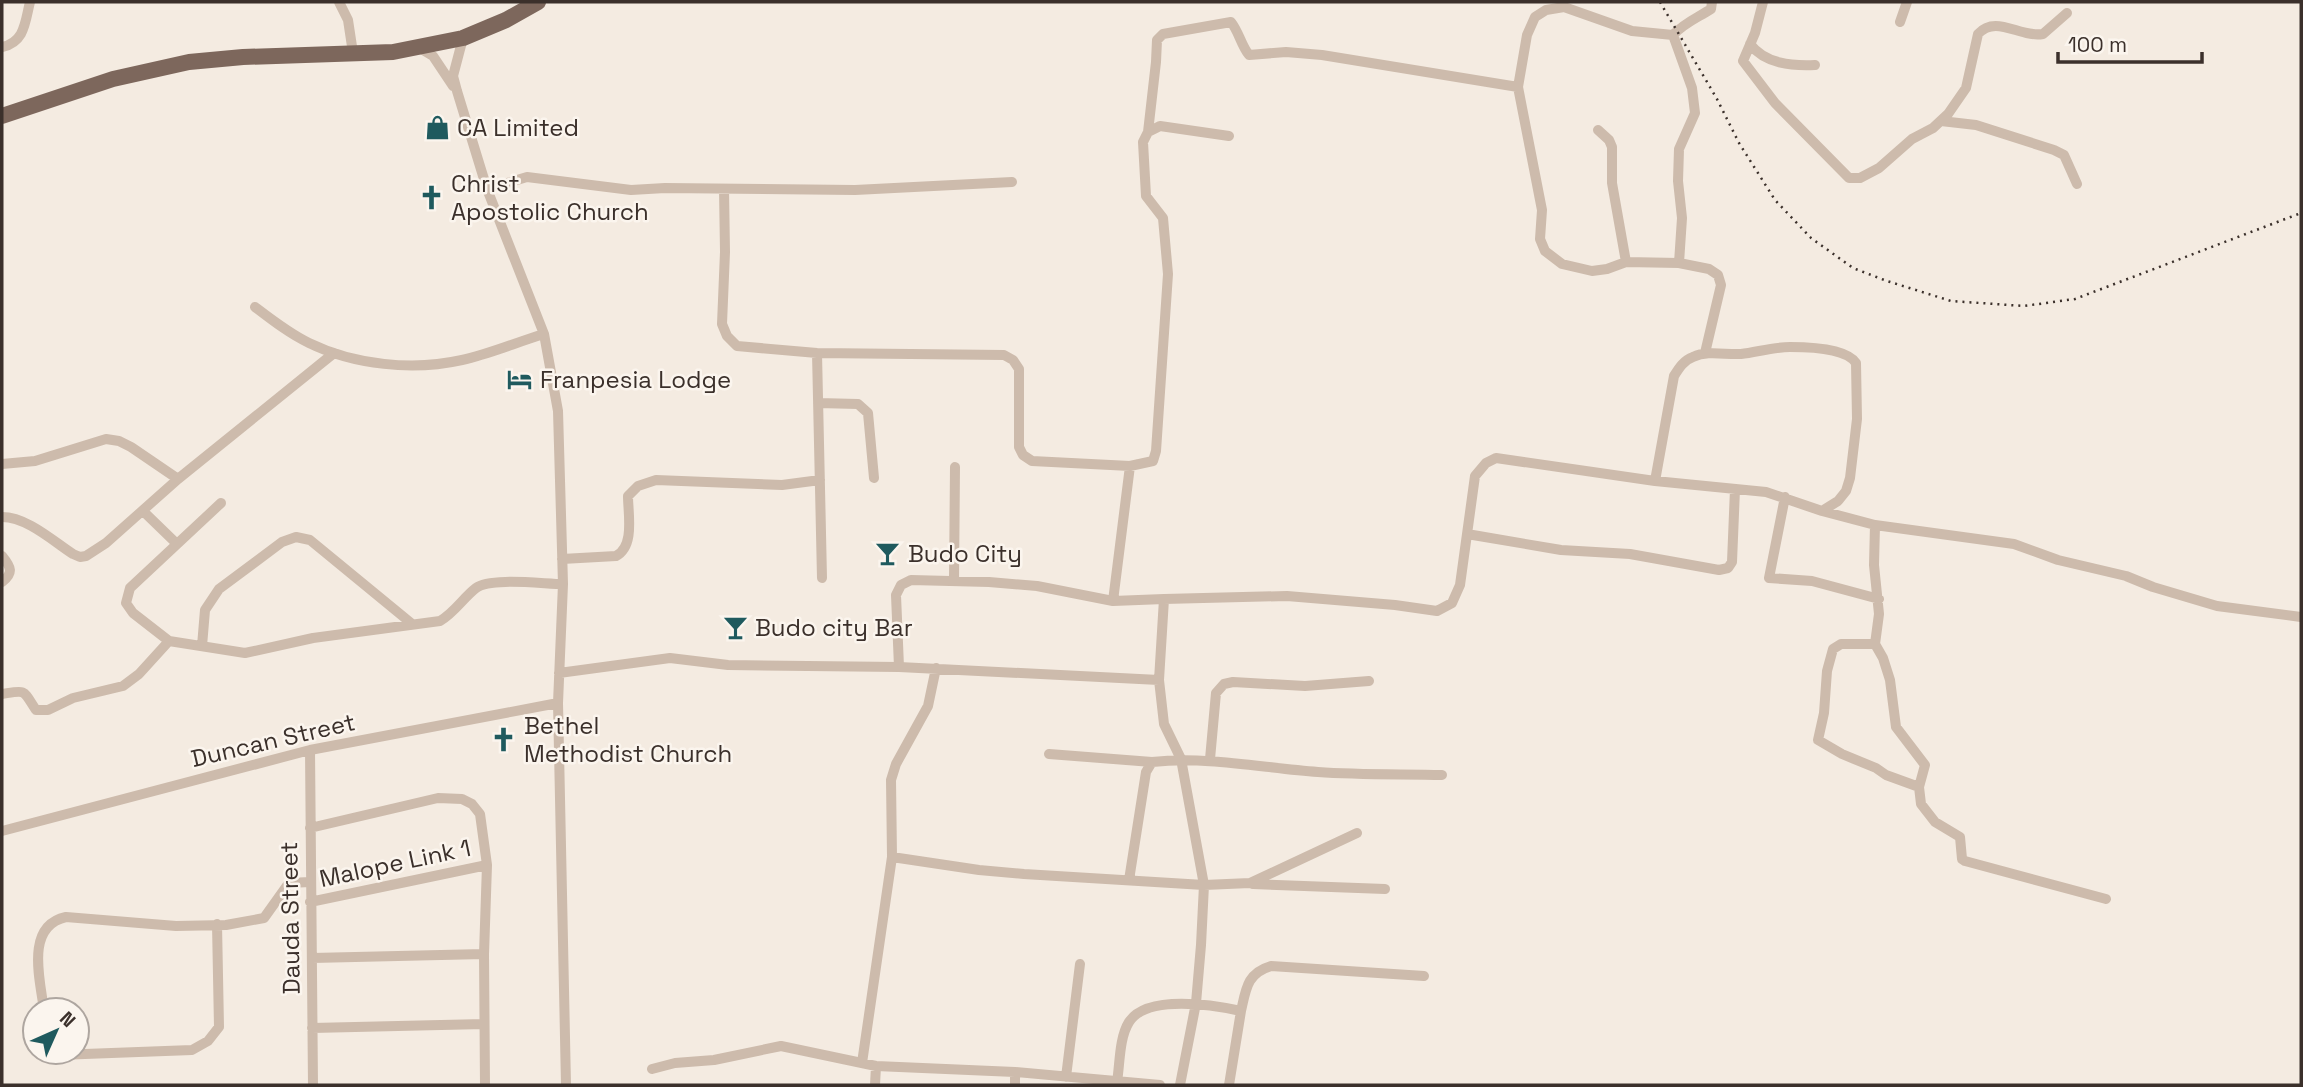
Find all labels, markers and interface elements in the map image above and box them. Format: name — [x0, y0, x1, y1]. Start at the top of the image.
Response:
scale bar — [2058, 21, 2202, 65]
text: 100 m — [2068, 31, 2127, 58]
place label: CA Limited — [457, 112, 579, 143]
shop icon: CA Limited — [423, 113, 451, 141]
place label: Christ Apostolic Church — [451, 168, 649, 227]
church icon: Christ Apostolic Church — [417, 183, 445, 211]
place label: Franpesia Lodge — [540, 364, 731, 395]
hotel icon: Franpesia Lodge — [506, 365, 534, 393]
place label: Budo City — [908, 538, 1022, 569]
bar icon: Budo City — [874, 539, 902, 567]
place label: Budo city Bar — [755, 612, 913, 643]
bar icon: Budo city Bar — [721, 613, 749, 641]
street label: Duncan Street — [188, 706, 358, 774]
place label: Bethel Methodist Church — [524, 710, 732, 769]
church icon: Bethel Methodist Church — [490, 725, 518, 753]
street label: Malope Link 1 — [316, 832, 474, 894]
street label: Dauda Street — [273, 841, 307, 995]
north arrow — [21, 996, 91, 1066]
text: N — [54, 1006, 81, 1033]

